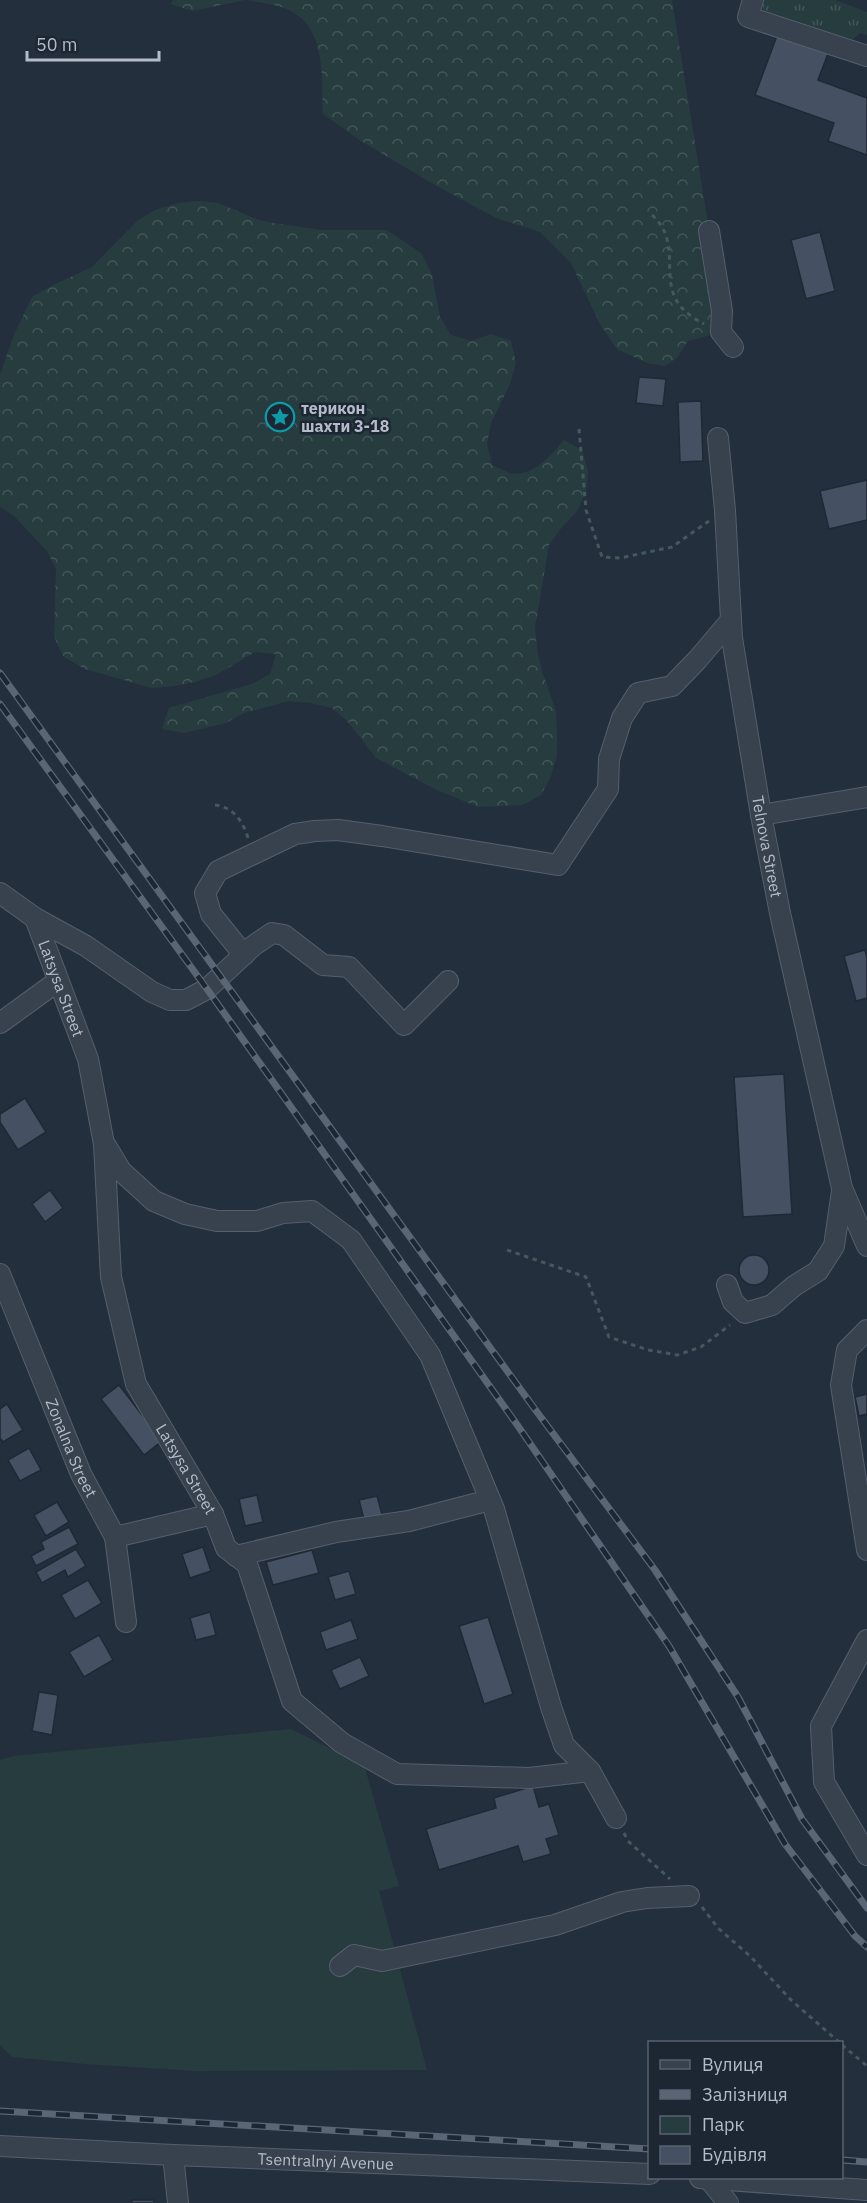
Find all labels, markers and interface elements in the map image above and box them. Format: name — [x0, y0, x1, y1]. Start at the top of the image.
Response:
scale bar — [27, 24, 159, 62]
text: 50 m — [36, 33, 78, 56]
place label: терикон шахти 3-18 — [301, 398, 389, 436]
place icon: терикон шахти 3-18 — [264, 401, 296, 433]
street label: Telnova Street — [748, 794, 787, 899]
street label: Latsysa Street — [34, 937, 89, 1039]
street label: Zonalna Street — [41, 1396, 102, 1501]
street label: Latsysa Street — [152, 1420, 221, 1518]
legend — [648, 2041, 843, 2179]
text: Вулиця — [702, 2053, 763, 2076]
text: Залізниця — [702, 2083, 788, 2106]
text: Парк — [702, 2113, 745, 2136]
text: Будівля — [702, 2143, 767, 2166]
street label: Tsentralnyi Avenue — [257, 2148, 394, 2174]

